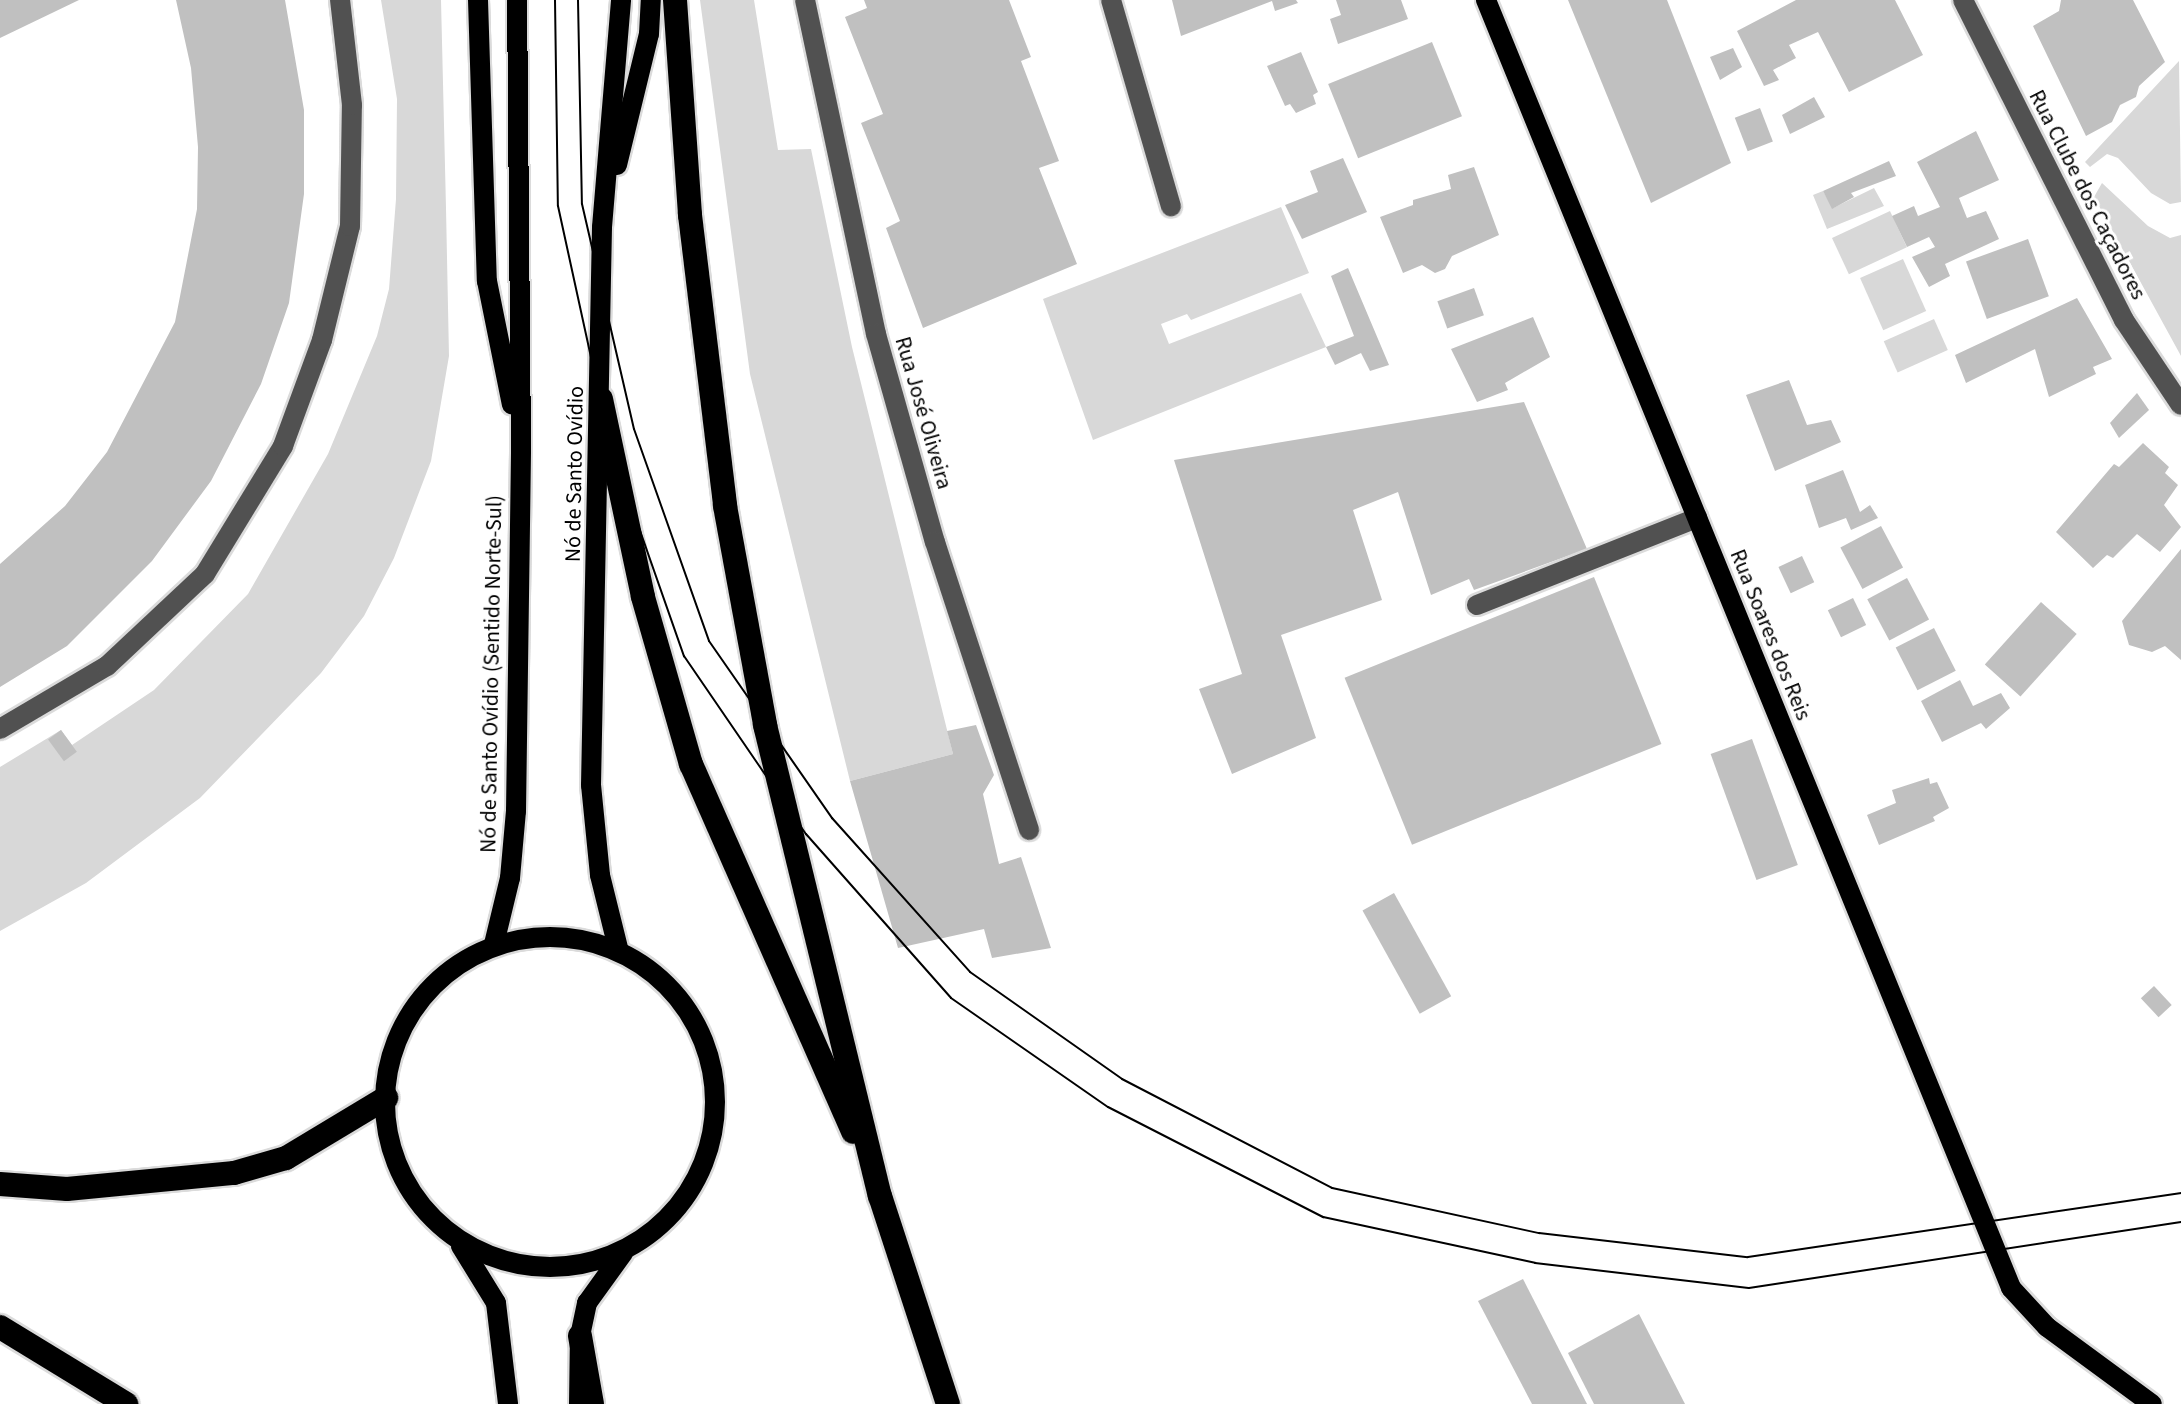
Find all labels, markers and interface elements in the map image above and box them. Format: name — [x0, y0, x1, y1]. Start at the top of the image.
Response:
street label: Rua Clube dos Caçadores — [2023, 86, 2151, 304]
street label: Rua José Oliveira — [889, 334, 957, 492]
street label: Nó de Santo Ovídio — [560, 386, 590, 562]
street label: Nó de Santo Ovídio (Sentido Norte-Sul) — [476, 495, 508, 853]
street label: Rua Soares dos Reis — [1724, 546, 1816, 724]

